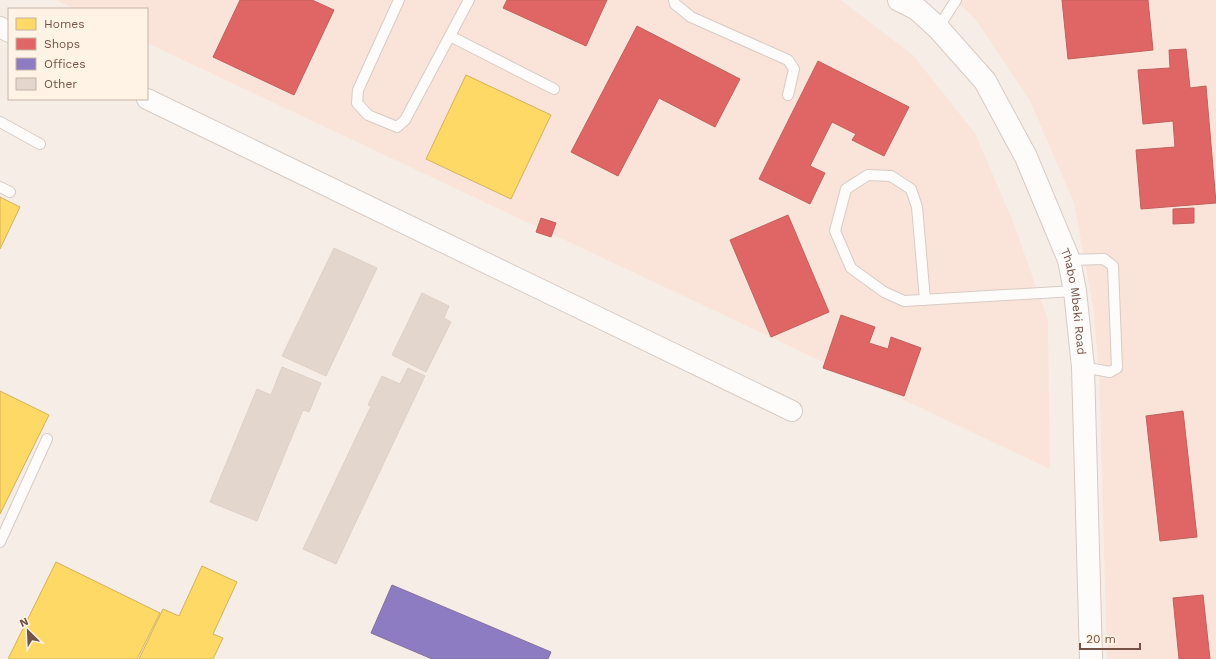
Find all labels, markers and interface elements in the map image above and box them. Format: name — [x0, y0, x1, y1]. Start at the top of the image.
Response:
legend — [8, 8, 148, 100]
text: Homes — [44, 17, 85, 31]
text: Shops — [44, 37, 80, 51]
text: Offices — [44, 57, 86, 71]
text: Other — [44, 77, 77, 91]
street label: Thabo Mbeki Road — [1058, 246, 1089, 356]
north arrow — [8, 611, 48, 651]
text: N — [18, 615, 31, 630]
scale bar — [1080, 625, 1140, 651]
text: 20 m — [1086, 632, 1116, 646]

